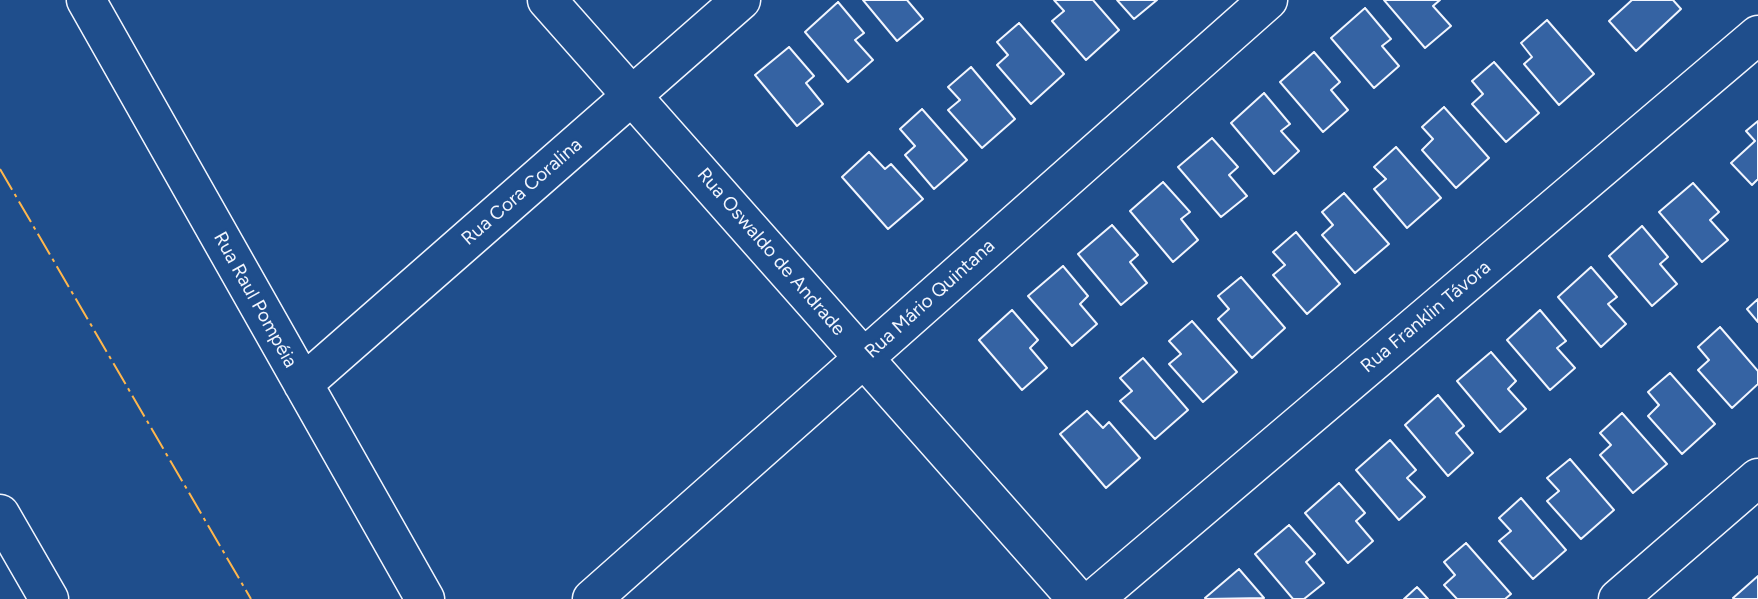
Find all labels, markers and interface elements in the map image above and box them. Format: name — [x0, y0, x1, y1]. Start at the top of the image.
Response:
street label: Rua Cora Coralina — [457, 133, 587, 251]
street label: Rua Oswaldo de Andrade — [692, 164, 850, 340]
street label: Rua Raul Pompéia — [208, 228, 302, 372]
street label: Rua Mário Quintana — [860, 235, 1000, 363]
street label: Rua Franklin Távora — [1356, 256, 1496, 378]

